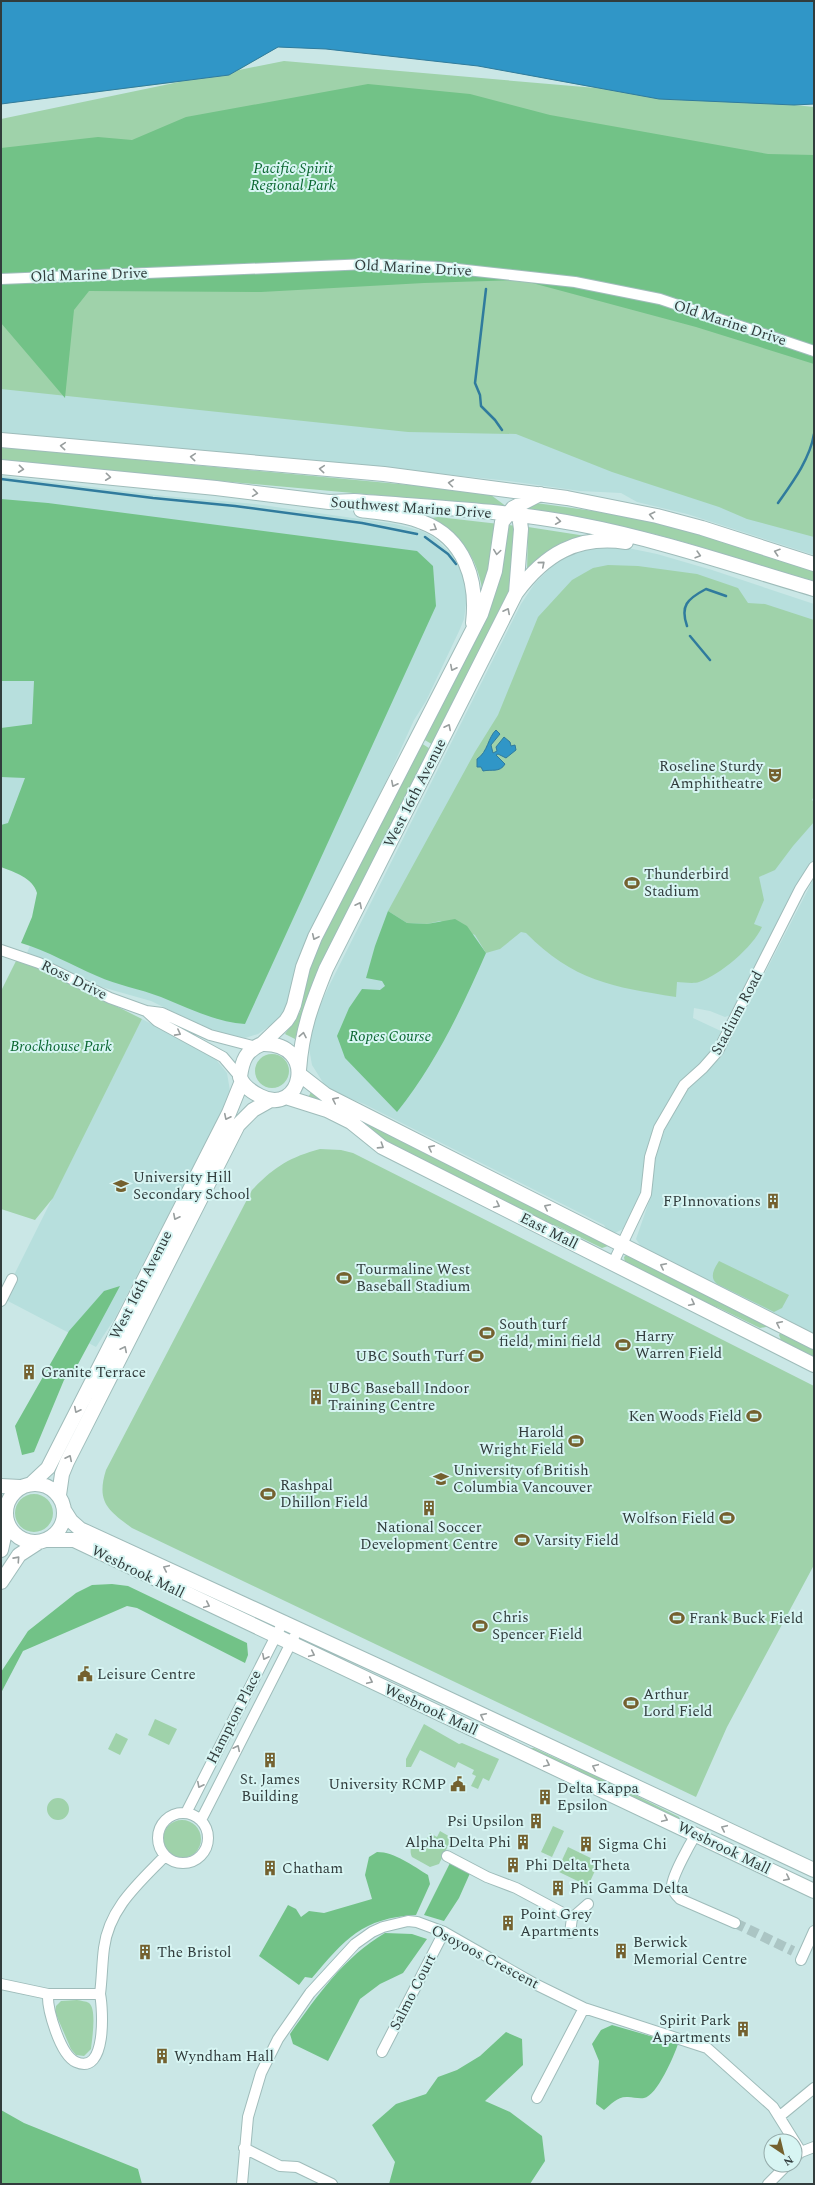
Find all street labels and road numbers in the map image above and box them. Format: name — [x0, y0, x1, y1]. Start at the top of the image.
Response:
street label: Old Marine Drive — [354, 253, 472, 283]
street label: Old Marine Drive — [30, 261, 148, 289]
street label: Old Marine Drive — [671, 294, 789, 352]
street label: Southwest Marine Drive — [330, 491, 492, 525]
street label: West 16th Avenue — [378, 735, 452, 851]
street label: Ross Drive — [37, 954, 111, 1006]
street label: Stadium Road — [705, 967, 769, 1059]
street label: East Mall — [516, 1206, 582, 1256]
street label: West 16th Avenue — [104, 1227, 178, 1343]
street label: Wesbrook Mall — [87, 1539, 189, 1605]
street label: Hampton Place — [200, 1666, 268, 1768]
street label: Wesbrook Mall — [380, 1678, 482, 1742]
street label: Wesbrook Mall — [673, 1815, 775, 1881]
street label: Osoyoos Crescent — [427, 1919, 543, 1995]
street label: Salmo Court — [384, 1950, 442, 2034]

